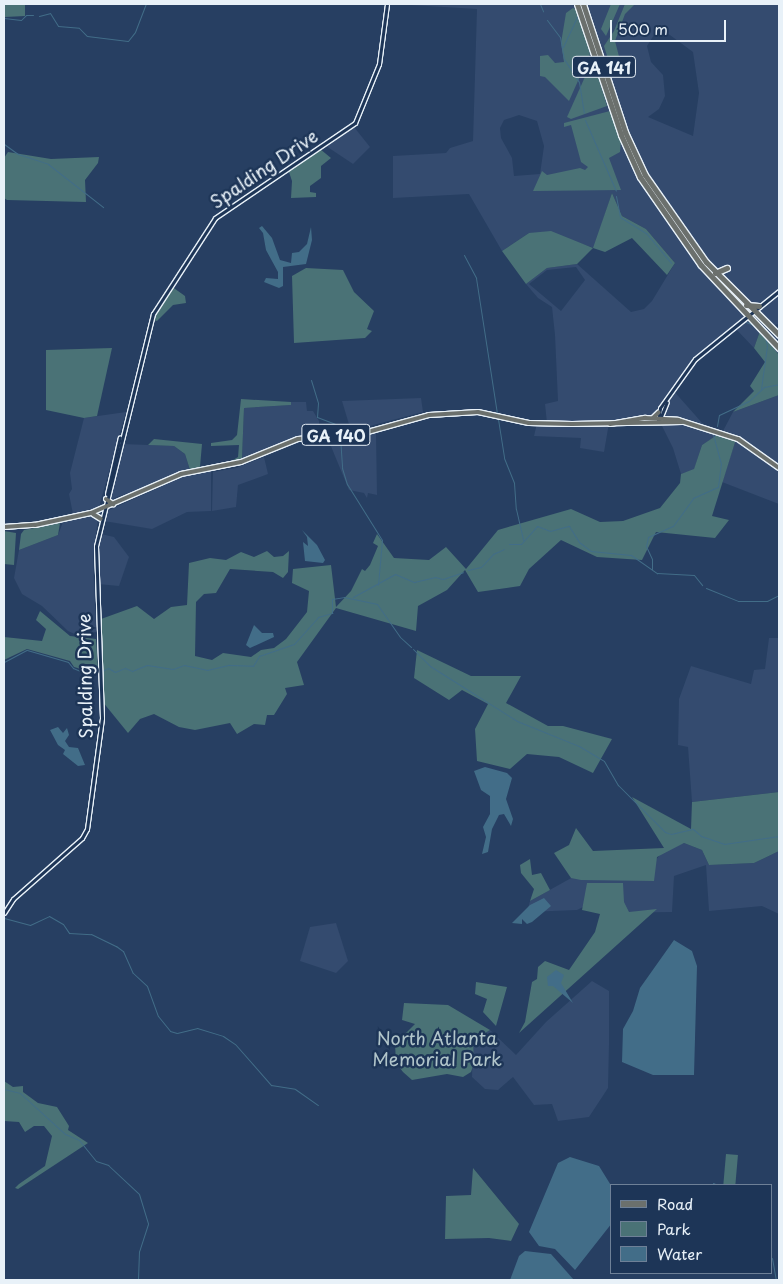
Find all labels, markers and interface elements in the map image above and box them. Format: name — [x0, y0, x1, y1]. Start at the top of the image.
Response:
scale bar — [613, 10, 729, 42]
text: 500 m — [618, 17, 668, 40]
road number: GA 141 — [570, 54, 638, 80]
street label: Spalding Drive — [206, 125, 322, 213]
road number: GA 140 — [300, 422, 372, 448]
street label: Spalding Drive — [73, 613, 97, 739]
park label: North Atlanta Memorial Park — [372, 1028, 502, 1070]
legend — [610, 1184, 773, 1274]
text: Road — [657, 1192, 693, 1215]
text: Park — [657, 1217, 691, 1240]
text: Water — [657, 1242, 702, 1265]

